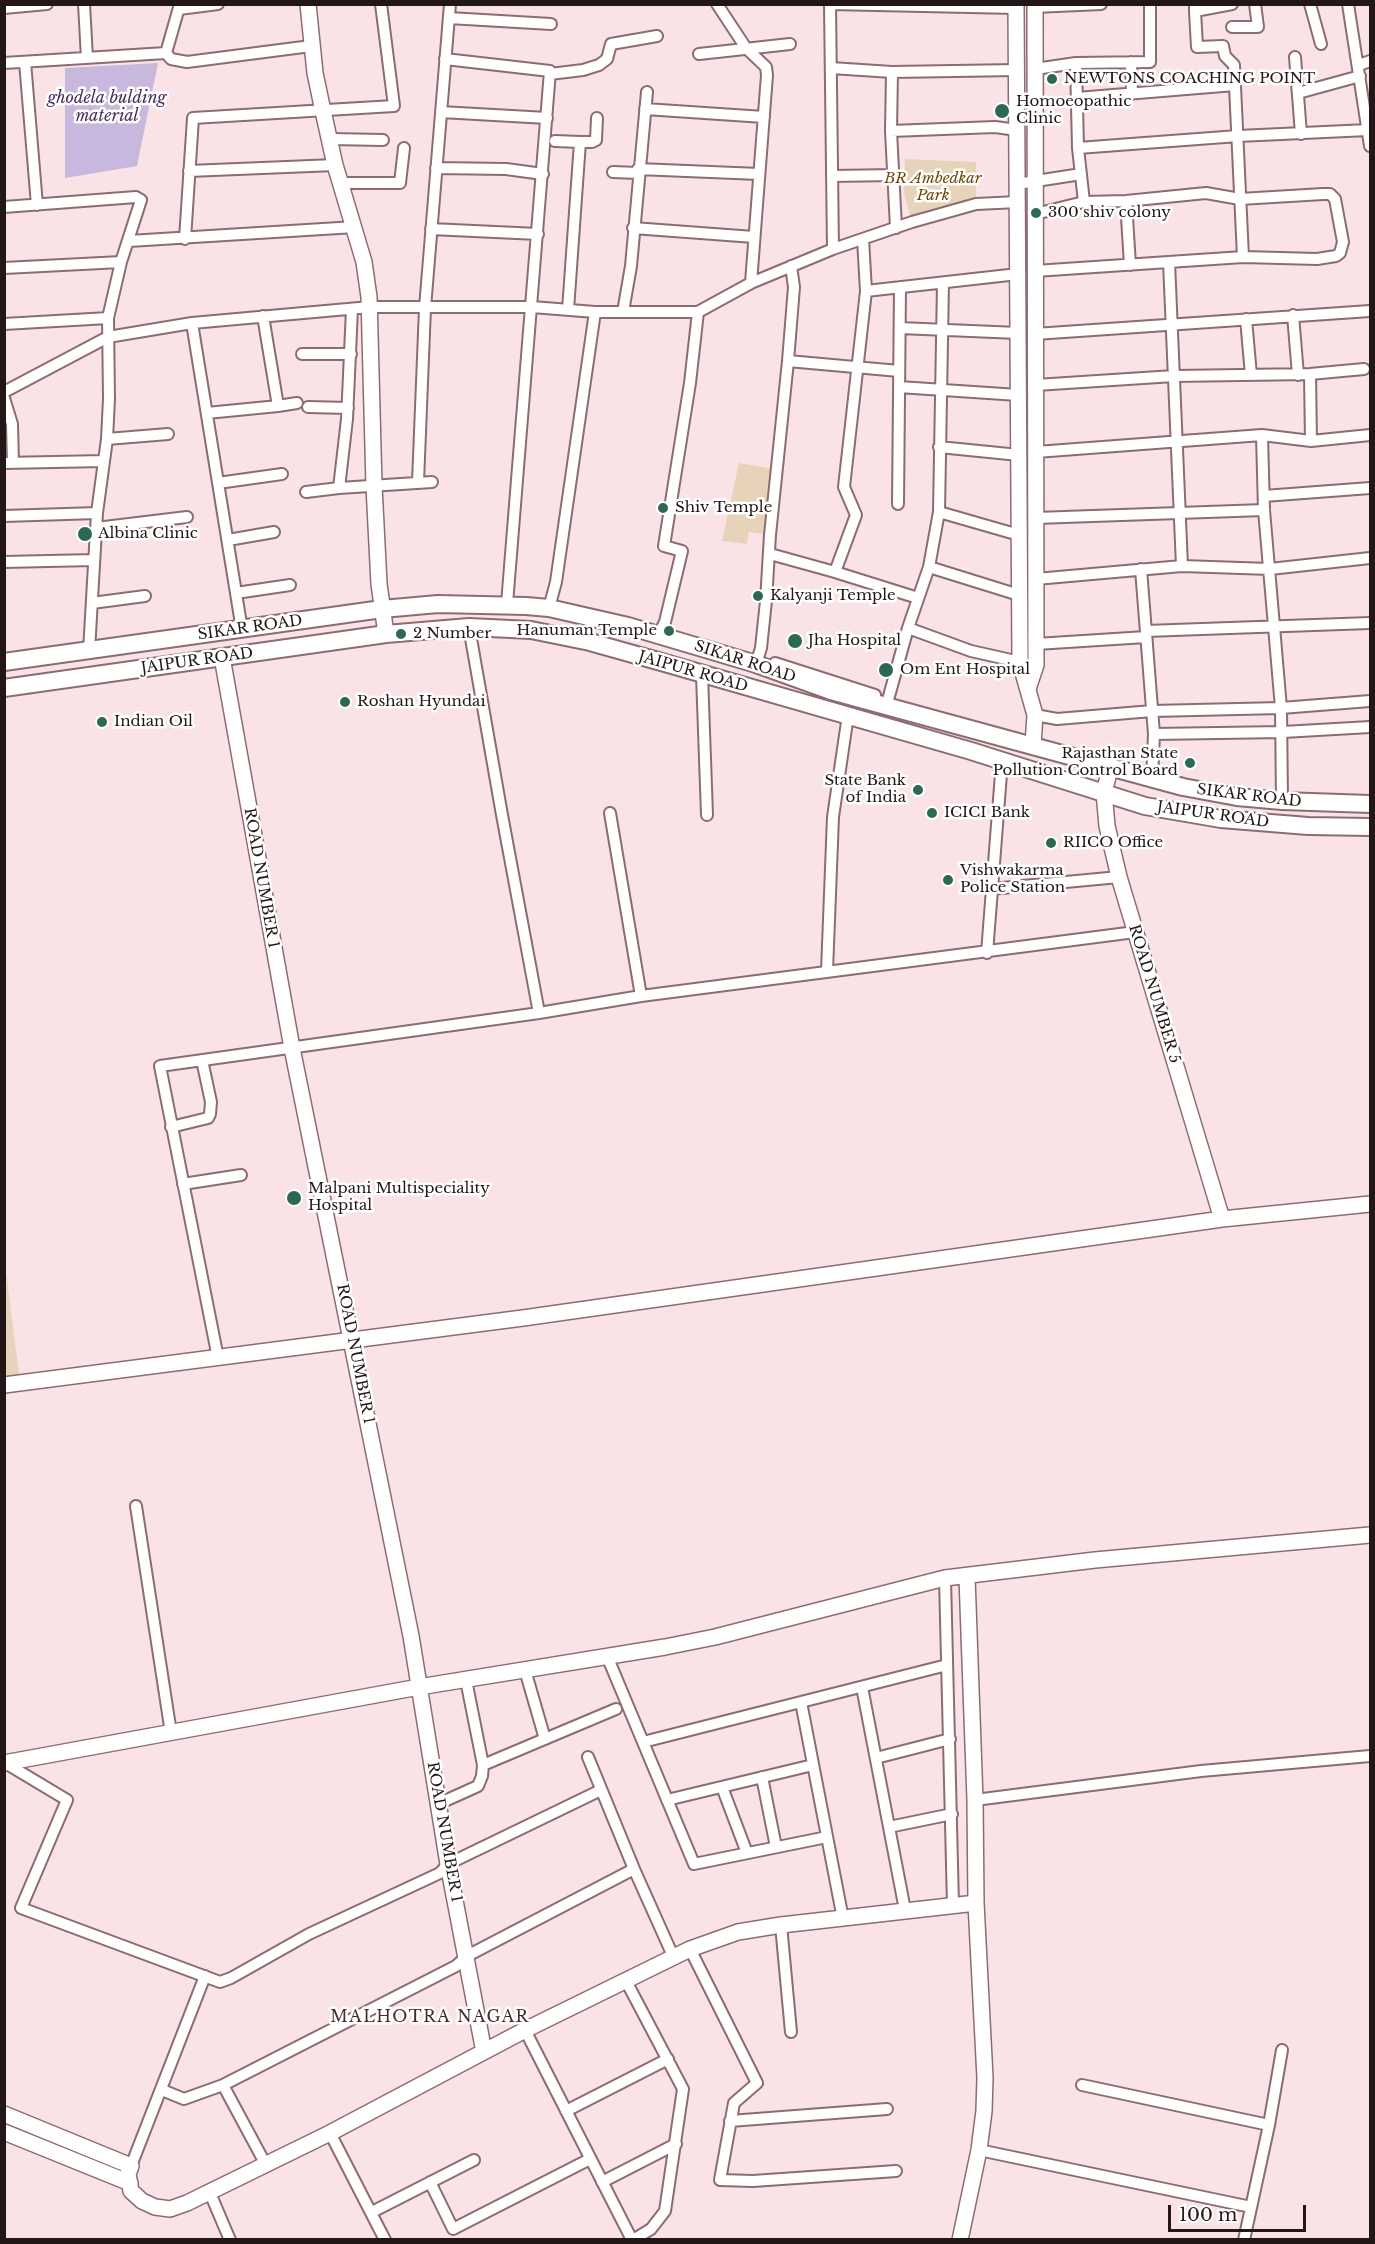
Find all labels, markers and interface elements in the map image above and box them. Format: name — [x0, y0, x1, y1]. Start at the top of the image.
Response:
place label: NEWTONS COACHING POINT — [1064, 70, 1315, 88]
marker: NEWTONS COACHING POINT — [1045, 72, 1059, 86]
water label: ghodela bulding material — [48, 88, 166, 126]
place label: Homoeopathic Clinic — [1016, 93, 1131, 128]
marker: Homoeopathic Clinic — [993, 102, 1011, 120]
park label: BR Ambedkar Park — [884, 170, 982, 205]
place label: 300 shiv colony — [1048, 204, 1171, 222]
marker: 300 shiv colony — [1029, 206, 1043, 220]
place label: Shiv Temple — [675, 499, 772, 517]
marker: Shiv Temple — [656, 501, 670, 515]
marker: Albina Clinic — [76, 525, 94, 543]
place label: Albina Clinic — [98, 525, 198, 543]
place label: Kalyanji Temple — [770, 587, 896, 605]
marker: Kalyanji Temple — [751, 589, 765, 603]
street label: SIKAR ROAD — [197, 612, 303, 644]
place label: Hanuman Temple — [517, 622, 657, 640]
marker: Hanuman Temple — [662, 624, 676, 638]
place label: 2 Number — [413, 625, 491, 643]
marker: 2 Number — [394, 627, 408, 641]
marker: Jha Hospital — [786, 632, 804, 650]
place label: Jha Hospital — [808, 632, 901, 650]
street label: SIKAR ROAD — [692, 637, 798, 687]
street label: JAIPUR ROAD — [140, 644, 254, 678]
street label: JAIPUR ROAD — [636, 648, 750, 696]
marker: Om Ent Hospital — [877, 661, 895, 679]
place label: Om Ent Hospital — [900, 661, 1030, 679]
place label: Roshan Hyundai — [357, 693, 486, 711]
marker: Roshan Hyundai — [338, 695, 352, 709]
place label: Indian Oil — [114, 713, 193, 731]
marker: Indian Oil — [95, 715, 109, 729]
place label: Rajasthan State Pollution Control Board — [993, 745, 1178, 780]
marker: Rajasthan State Pollution Control Board — [1183, 756, 1197, 770]
place label: State Bank of India — [824, 772, 906, 807]
street label: SIKAR ROAD — [1196, 781, 1302, 811]
marker: State Bank of India — [911, 783, 925, 797]
street label: JAIPUR ROAD — [1156, 798, 1270, 832]
place label: ICICI Bank — [944, 804, 1030, 822]
street label: ROAD NUMBER 1 — [240, 806, 282, 950]
marker: ICICI Bank — [925, 806, 939, 820]
place label: RIICO Office — [1063, 834, 1163, 852]
marker: RIICO Office — [1044, 836, 1058, 850]
place label: Vishwakarma Police Station — [960, 862, 1065, 897]
marker: Vishwakarma Police Station — [941, 873, 955, 887]
street label: ROAD NUMBER 5 — [1124, 922, 1184, 1066]
place label: Malpani Multispeciality Hospital — [308, 1180, 490, 1215]
marker: Malpani Multispeciality Hospital — [285, 1189, 303, 1207]
street label: ROAD NUMBER 1 — [333, 1282, 377, 1426]
street label: ROAD NUMBER 1 — [423, 1760, 465, 1904]
district label: MALHOTRA NAGAR — [330, 2007, 530, 2027]
scale bar — [1171, 2193, 1309, 2231]
text: 100 m — [1179, 2204, 1237, 2226]

